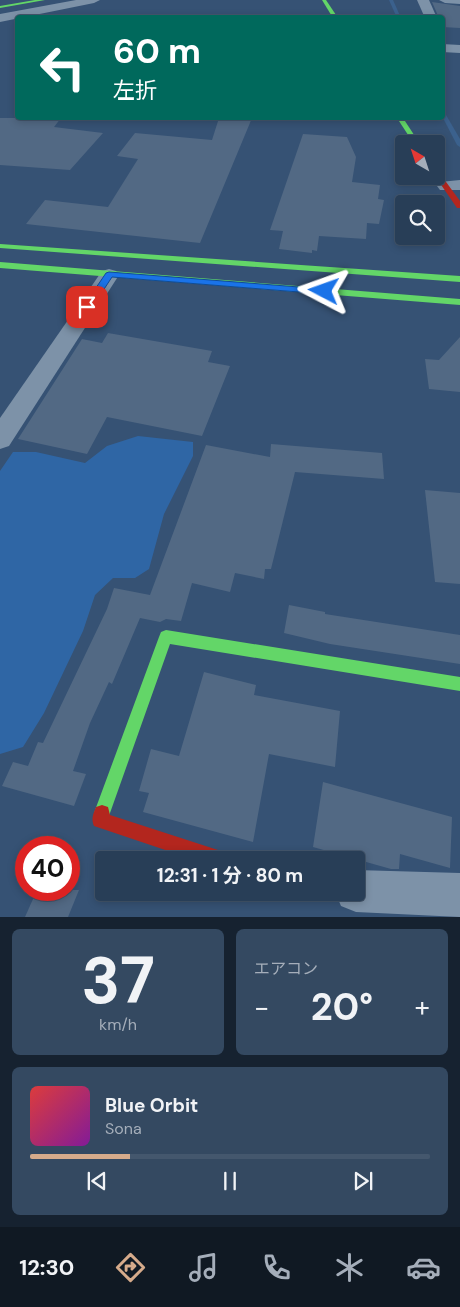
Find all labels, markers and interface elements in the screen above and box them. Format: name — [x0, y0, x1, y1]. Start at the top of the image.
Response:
text: 60 m — [113, 28, 201, 74]
icon: left — [30, 35, 95, 100]
text: 左折 — [113, 76, 157, 105]
north arrow — [395, 135, 445, 185]
map controls — [395, 135, 445, 245]
button: search — [395, 195, 445, 245]
position arrow — [297, 264, 349, 316]
pin — [66, 286, 108, 328]
icon: arrive — [73, 293, 101, 321]
speed limit sign: 40 — [15, 836, 80, 901]
text: 12:31 · 1 分 · 80 m — [157, 863, 303, 888]
text: 37 — [81, 939, 155, 1023]
text: エアコン — [254, 958, 318, 979]
text: 20° — [311, 982, 373, 1032]
text: − — [254, 989, 269, 1026]
text: + — [415, 989, 430, 1026]
text: km/h — [99, 1014, 137, 1035]
text: Blue Orbit — [105, 1093, 198, 1118]
text: Sona — [105, 1118, 142, 1139]
icon: previous — [83, 1167, 111, 1195]
icon: pause — [216, 1167, 244, 1195]
icon: next — [349, 1167, 377, 1195]
icon: directions — [113, 1250, 148, 1285]
icon: music — [186, 1250, 221, 1285]
icon: phone — [259, 1250, 294, 1285]
icon: climate — [332, 1250, 367, 1285]
icon: car — [406, 1250, 441, 1285]
text: 12:30 — [19, 1253, 74, 1282]

